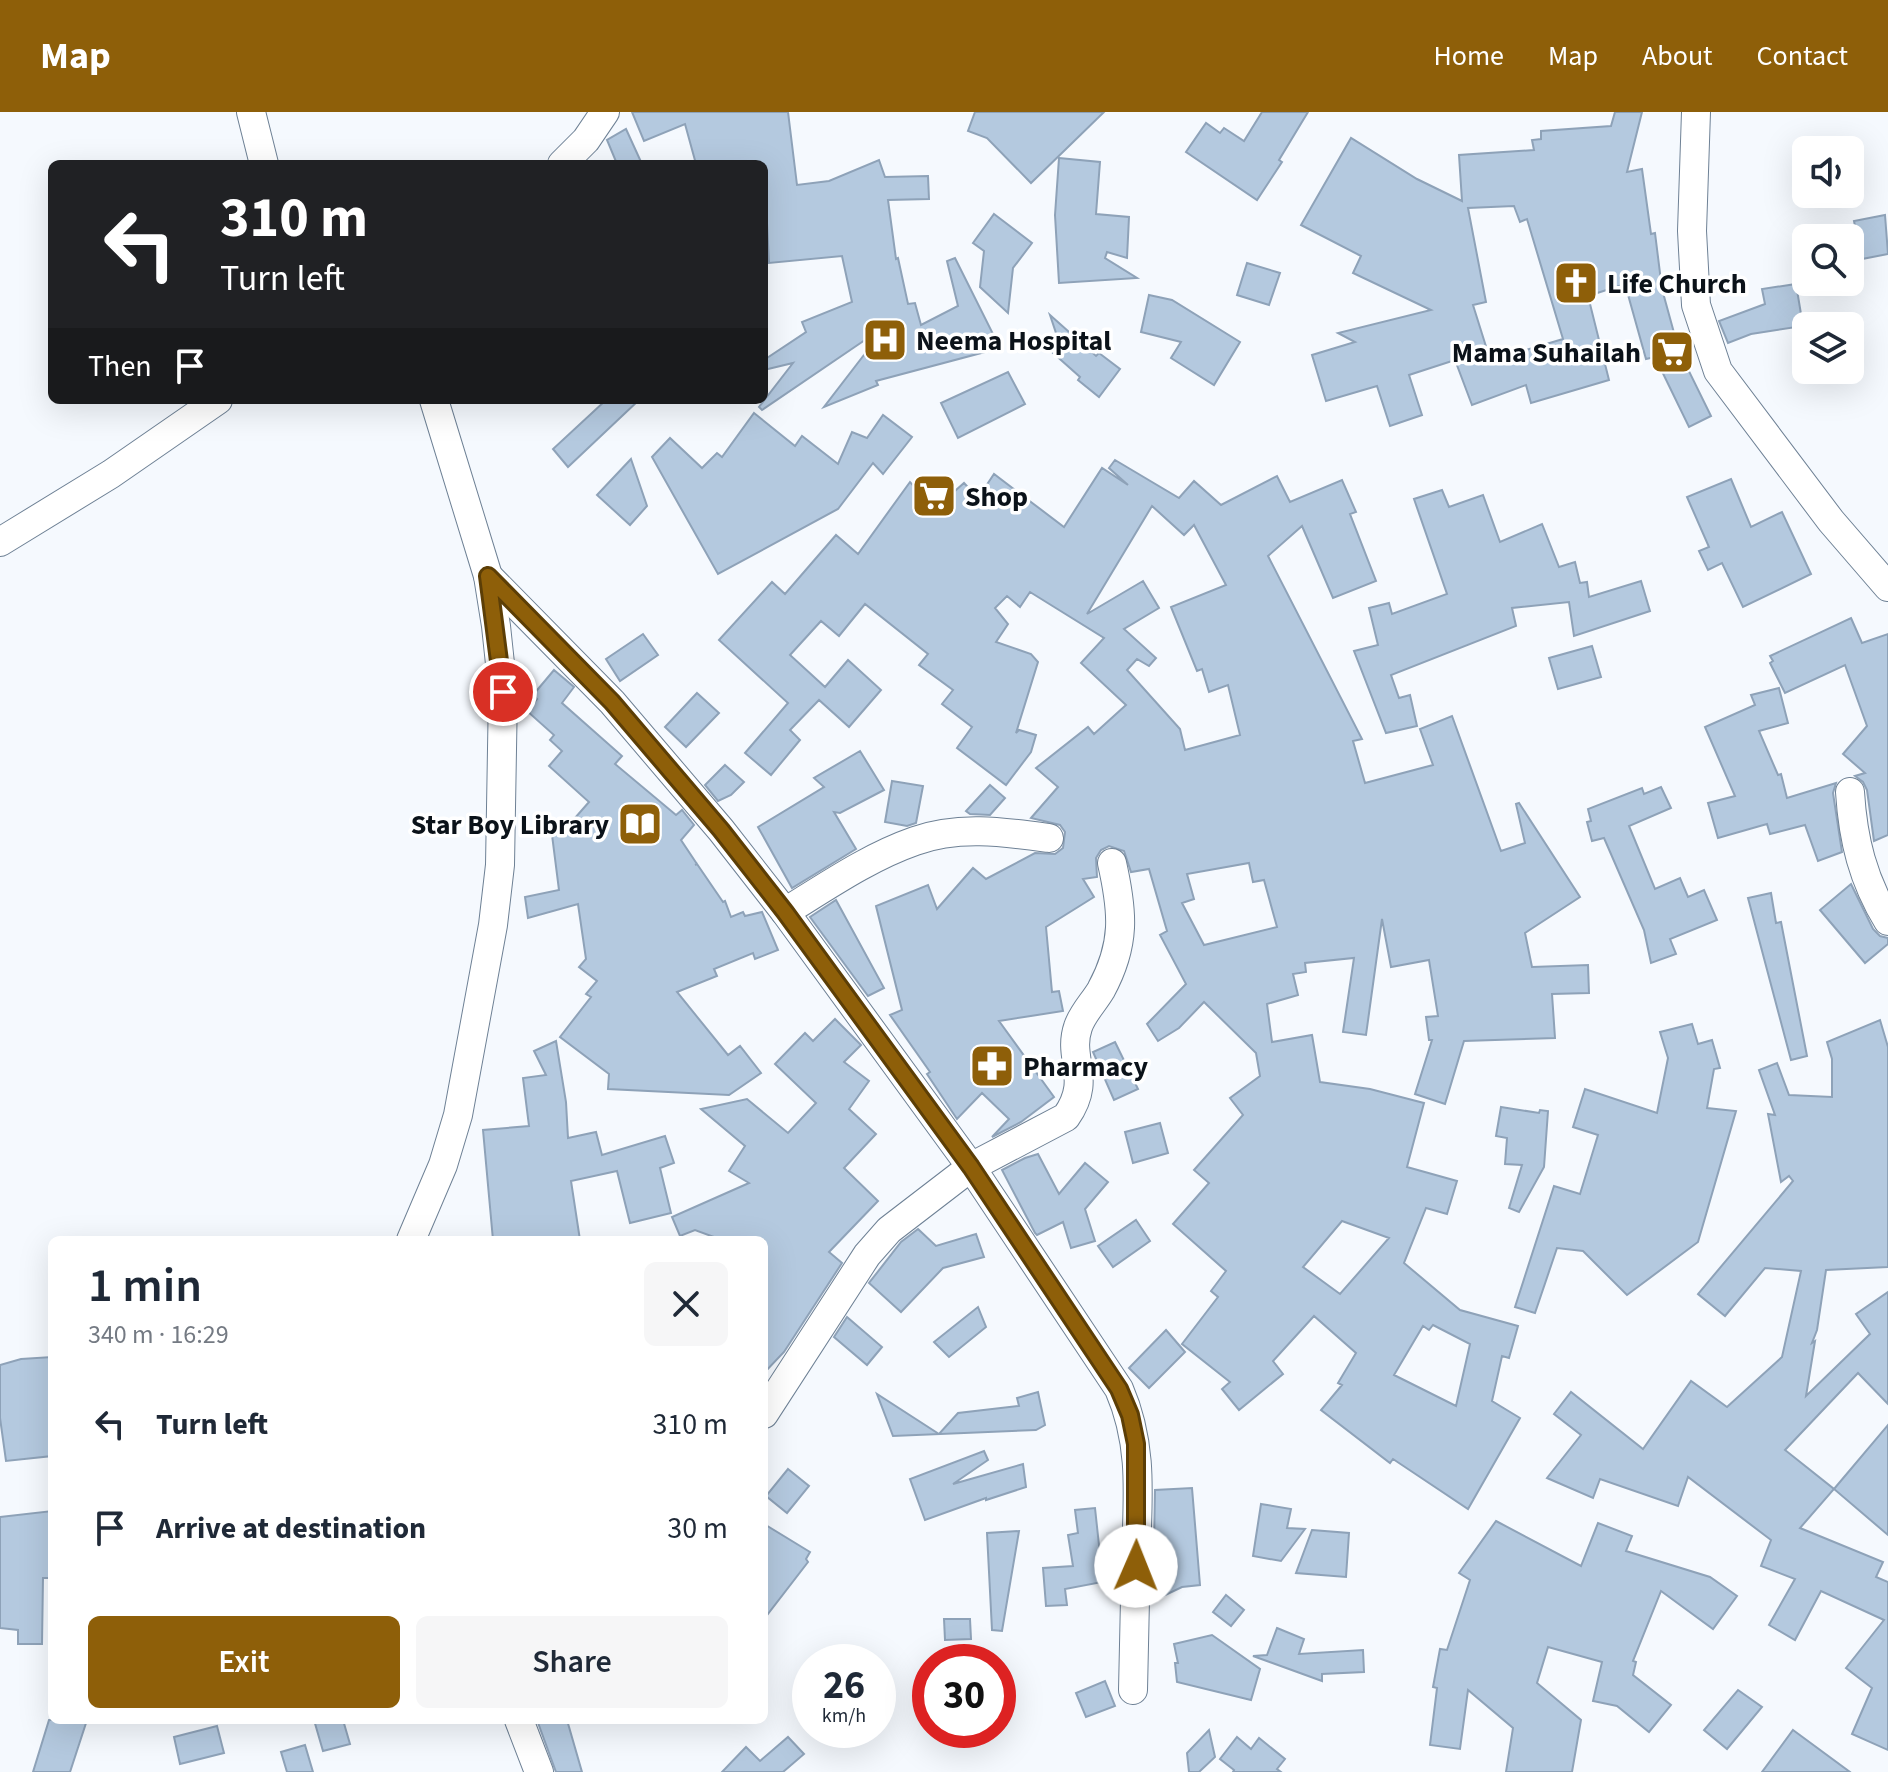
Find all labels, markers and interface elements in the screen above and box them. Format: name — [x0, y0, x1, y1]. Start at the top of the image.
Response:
text: Map — [40, 29, 111, 83]
text: Home — [1433, 36, 1504, 76]
text: Map — [1548, 36, 1598, 76]
text: About — [1642, 36, 1713, 76]
text: Contact — [1757, 36, 1848, 76]
map controls — [1792, 136, 1864, 384]
button: sound — [1792, 136, 1864, 208]
text: 310 m — [220, 179, 368, 258]
icon: left — [88, 192, 192, 296]
button: search — [1792, 224, 1864, 296]
text: Turn left — [220, 253, 345, 304]
church icon: Life Church — [1552, 259, 1600, 307]
place label: Life Church — [1607, 264, 1747, 304]
button: layers — [1792, 312, 1864, 384]
hospital icon: Neema Hospital — [861, 316, 909, 364]
place label: Neema Hospital — [916, 321, 1111, 361]
supermarket icon: Mama Suhailah — [1648, 328, 1696, 376]
place label: Mama Suhailah — [1452, 333, 1641, 373]
icon: arrive — [168, 344, 212, 388]
text: Then — [88, 345, 152, 388]
supermarket icon: Shop — [910, 472, 958, 520]
place label: Shop — [965, 477, 1028, 517]
pin — [469, 658, 537, 726]
icon: arrive — [481, 670, 525, 714]
library icon: Star Boy Library — [616, 800, 664, 848]
place label: Star Boy Library — [411, 805, 609, 845]
pharmacy icon: Pharmacy — [968, 1042, 1016, 1090]
place label: Pharmacy — [1023, 1047, 1148, 1087]
text: 1 min — [88, 1252, 202, 1320]
button: close — [644, 1262, 728, 1346]
text: 340 m · 16:29 — [88, 1316, 229, 1353]
icon: left — [88, 1402, 132, 1446]
text: Turn left — [156, 1403, 268, 1446]
text: 310 m — [652, 1403, 728, 1446]
icon: arrive — [88, 1506, 132, 1550]
text: Arrive at destination — [156, 1507, 426, 1550]
text: 30 m — [667, 1507, 728, 1550]
position arrow — [1094, 1524, 1178, 1608]
button: Exit — [88, 1616, 400, 1708]
button: Share — [416, 1616, 728, 1708]
speed limit sign: 30 — [912, 1644, 1016, 1748]
text: 26 — [823, 1657, 865, 1714]
text: km/h — [822, 1702, 866, 1730]

